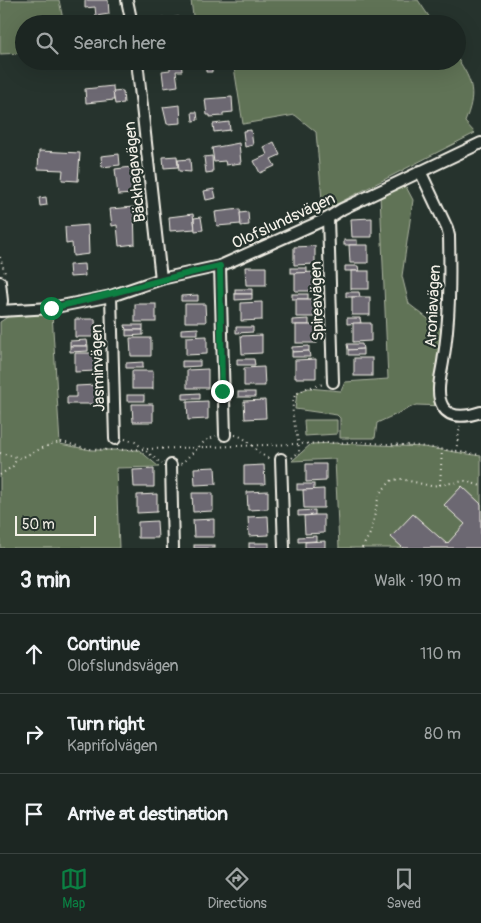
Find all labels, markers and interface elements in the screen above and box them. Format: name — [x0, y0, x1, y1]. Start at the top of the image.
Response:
search box — [15, 15, 466, 70]
icon: search — [33, 29, 61, 57]
text: Search here — [73, 31, 166, 55]
street label: Bäckhagavägen — [120, 120, 150, 223]
street label: Olofslundsvägen — [229, 188, 338, 254]
street label: Spireavägen — [306, 261, 328, 341]
street label: Aroniavägen — [421, 264, 445, 348]
route start — [40, 297, 63, 320]
street label: Jasminvägen — [86, 324, 110, 412]
route end — [211, 380, 234, 403]
scale bar — [15, 513, 96, 536]
text: 50 m — [22, 516, 55, 533]
text: 3 min — [20, 567, 70, 594]
text: Walk · 190 m — [374, 571, 461, 591]
text: Continue — [67, 632, 140, 656]
icon: ahead — [20, 640, 48, 668]
text: 110 m — [420, 644, 461, 664]
text: Olofslundsvägen — [67, 656, 179, 676]
text: Turn right — [67, 712, 145, 736]
icon: right — [20, 720, 48, 748]
text: 80 m — [424, 724, 461, 744]
text: Kaprifolvägen — [67, 736, 158, 756]
icon: arrive — [20, 800, 48, 828]
text: Arrive at destination — [67, 802, 228, 826]
tab: Map — [60, 865, 88, 912]
tab: Directions — [207, 865, 267, 912]
tab: Saved — [386, 865, 421, 912]

